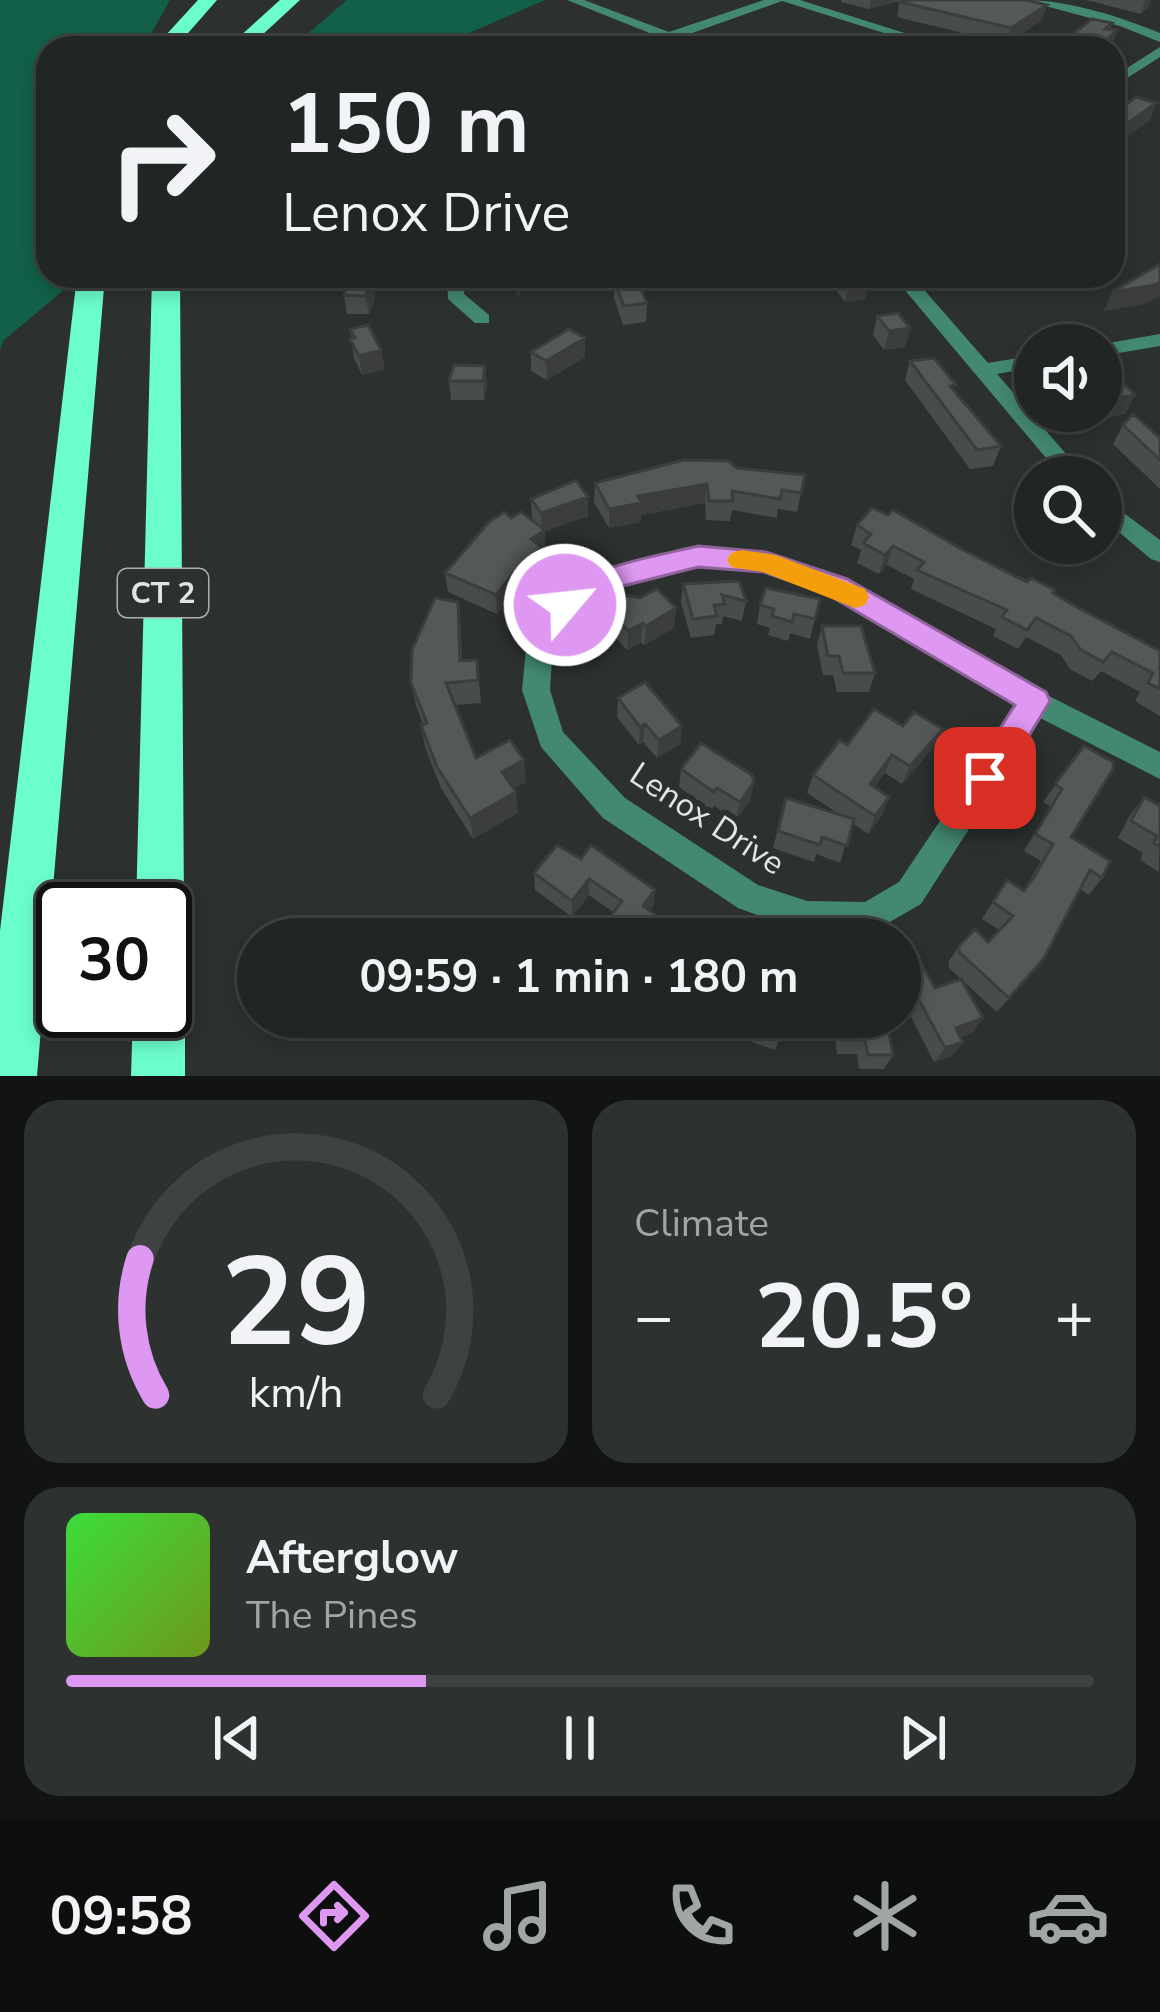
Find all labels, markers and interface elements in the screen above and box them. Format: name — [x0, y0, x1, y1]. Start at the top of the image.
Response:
text: 150 m — [282, 67, 530, 182]
icon: right — [84, 84, 240, 240]
text: Lenox Drive — [282, 176, 570, 250]
map controls — [1014, 324, 1122, 564]
button: sound — [1014, 324, 1122, 432]
button: search — [1014, 456, 1122, 564]
position arrow — [502, 542, 628, 668]
road number: CT 2 — [118, 569, 208, 617]
pin — [934, 727, 1036, 829]
icon: arrive — [952, 745, 1018, 811]
street label: Lenox Drive — [621, 752, 793, 886]
speed limit sign: 30 — [36, 882, 192, 1038]
text: 09:59 · 1 min · 180 m — [359, 947, 799, 1008]
text: Climate — [634, 1197, 769, 1250]
text: 29 — [221, 1218, 371, 1388]
text: 20.5° — [755, 1256, 973, 1379]
text: − — [634, 1272, 674, 1362]
text: + — [1054, 1272, 1094, 1362]
text: km/h — [249, 1363, 343, 1421]
text: Afterglow — [246, 1528, 458, 1589]
text: The Pines — [246, 1589, 418, 1642]
icon: previous — [204, 1705, 270, 1771]
icon: pause — [547, 1705, 613, 1771]
icon: next — [890, 1705, 956, 1771]
icon: directions — [292, 1874, 376, 1958]
icon: music — [476, 1874, 560, 1958]
icon: phone — [659, 1874, 743, 1958]
icon: climate — [843, 1874, 927, 1958]
icon: car — [1026, 1874, 1110, 1958]
text: 09:58 — [50, 1879, 193, 1953]

